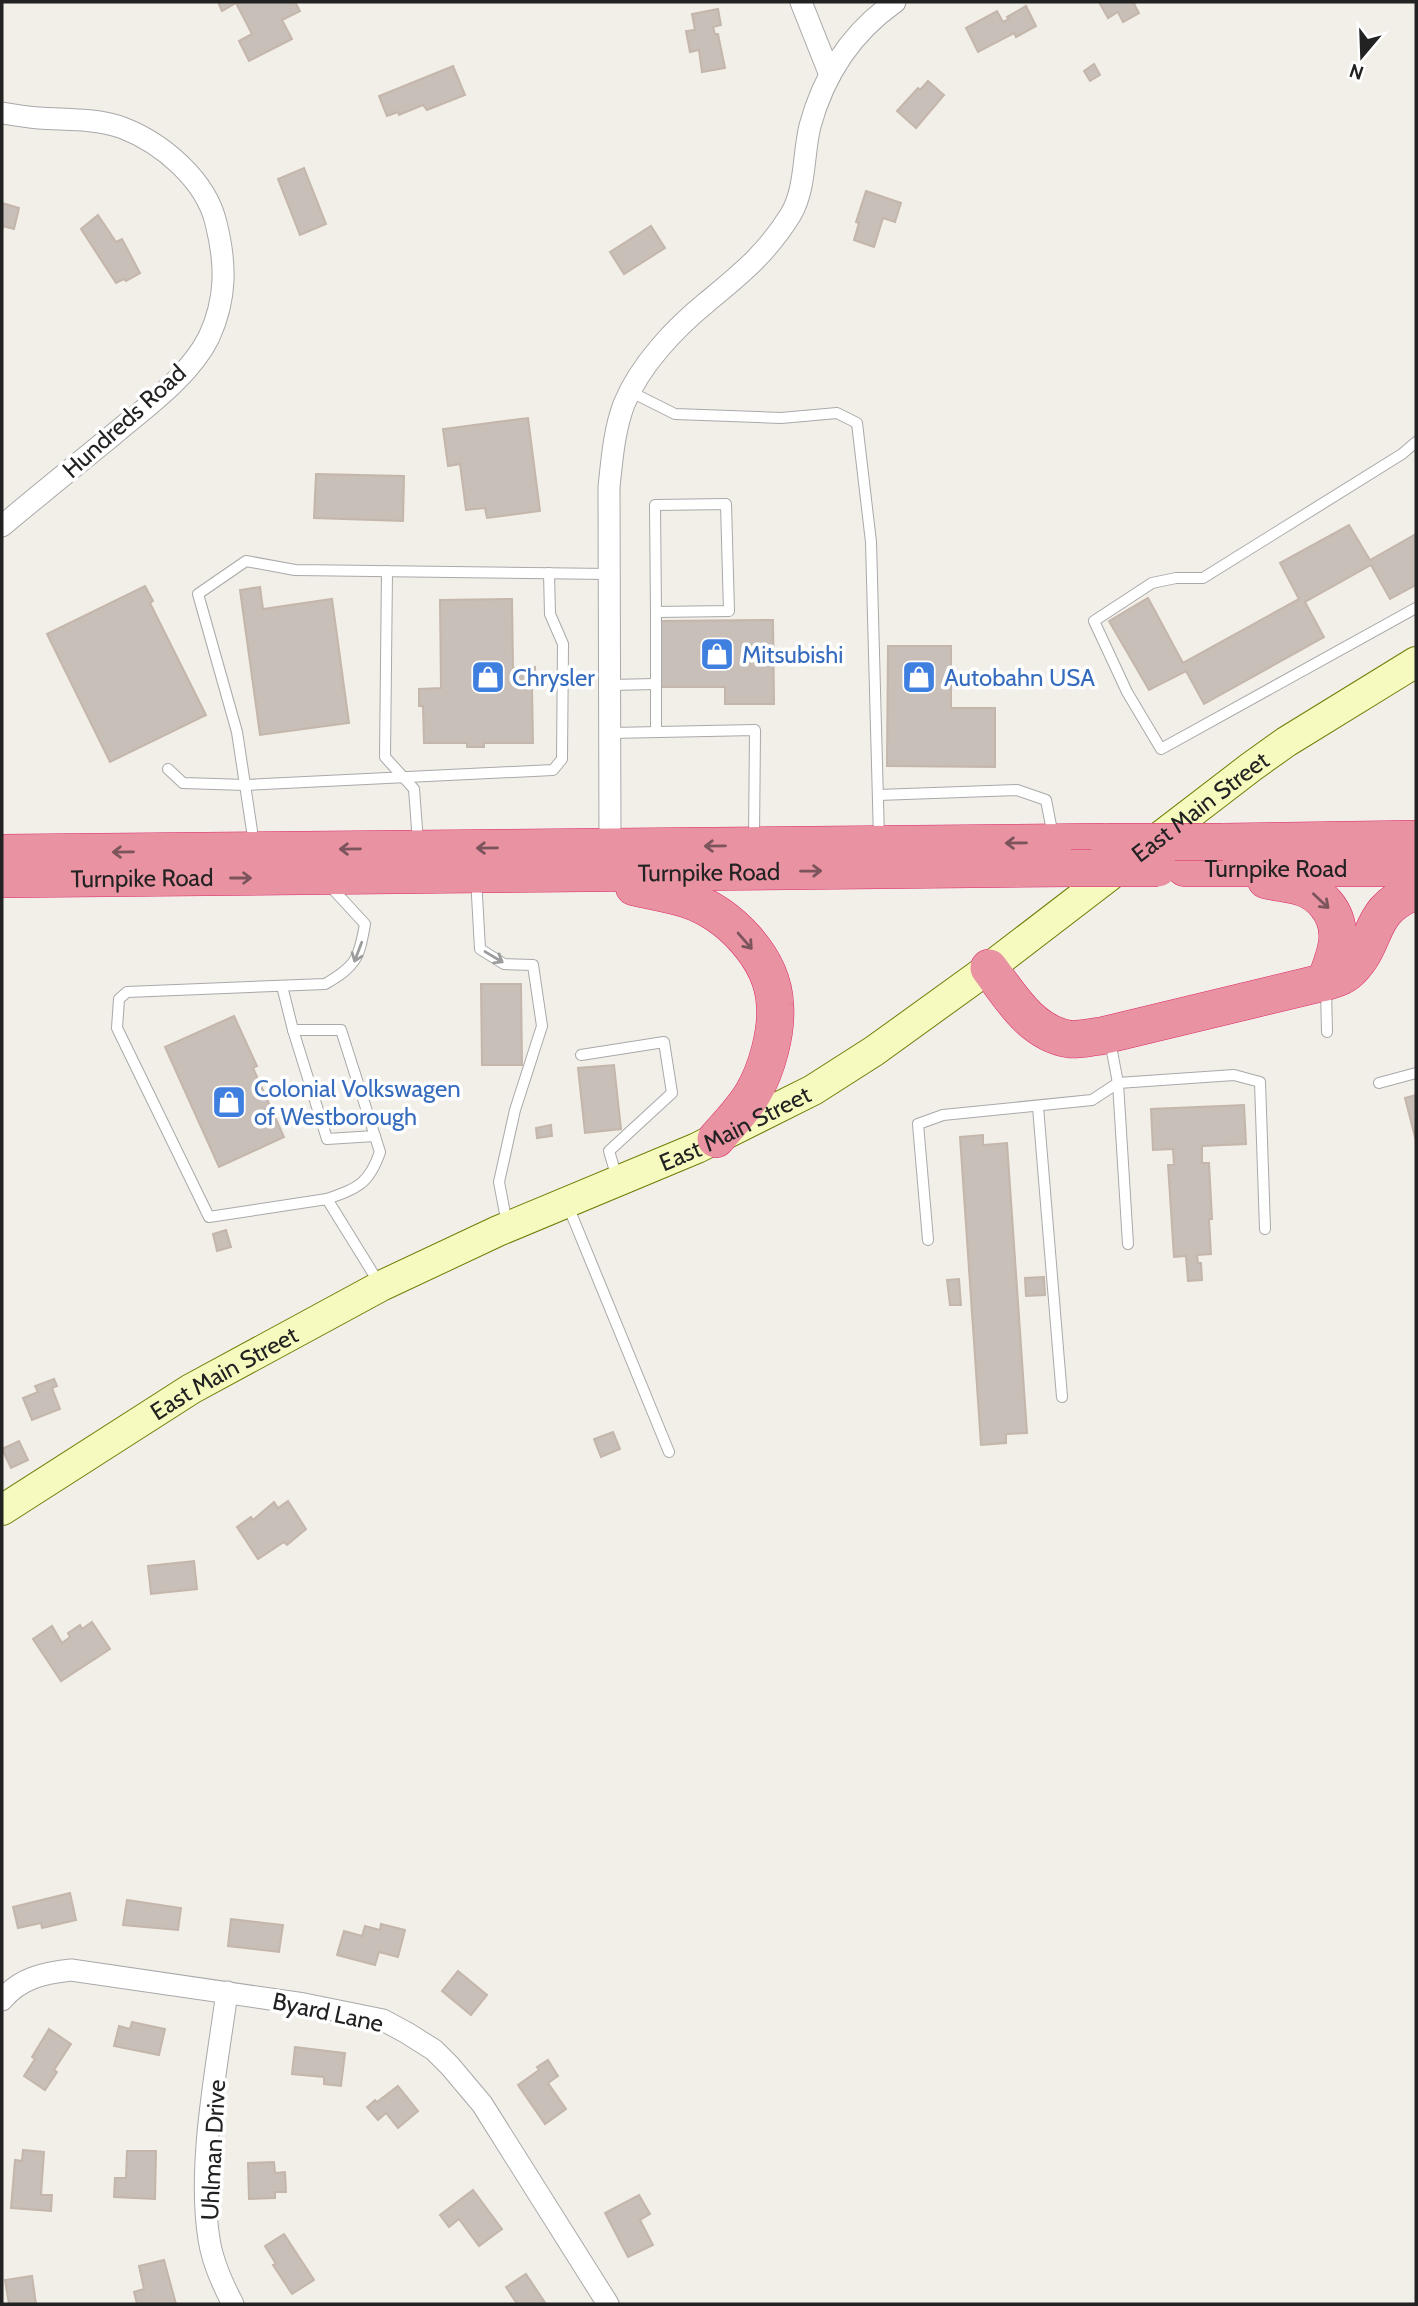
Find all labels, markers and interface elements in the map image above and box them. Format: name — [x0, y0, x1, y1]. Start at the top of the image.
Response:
north arrow — [1327, 21, 1397, 91]
text: N — [1347, 59, 1367, 85]
street label: Hundreds Road — [56, 358, 192, 484]
shop icon: Mitsubishi — [698, 635, 736, 673]
place label: Mitsubishi — [742, 640, 843, 669]
shop icon: Chrysler — [469, 658, 507, 696]
shop icon: Autobahn USA — [900, 658, 938, 696]
place label: Chrysler — [512, 663, 595, 692]
place label: Autobahn USA — [944, 663, 1095, 692]
street label: East Main Street — [1126, 745, 1274, 868]
one-way arrow — [1004, 836, 1027, 850]
one-way arrow — [703, 839, 726, 853]
one-way arrow — [476, 841, 499, 855]
one-way arrow — [339, 843, 362, 856]
one-way arrow — [112, 845, 135, 859]
street label: Turnpike Road — [1205, 854, 1347, 883]
street label: Turnpike Road — [637, 856, 781, 887]
street label: Turnpike Road — [70, 862, 214, 893]
one-way arrow — [799, 864, 822, 878]
one-way arrow — [230, 871, 253, 885]
one-way arrow — [1312, 892, 1329, 909]
one-way arrow — [737, 931, 753, 949]
one-way arrow — [350, 940, 363, 962]
one-way arrow — [483, 951, 503, 965]
place label: Colonial Volkswagen of Westborough — [254, 1074, 461, 1131]
street label: East Main Street — [655, 1079, 815, 1177]
shop icon: Colonial Volkswagen of Westborough — [210, 1083, 248, 1121]
street label: East Main Street — [145, 1320, 303, 1426]
street label: Byard Lane — [270, 1986, 386, 2038]
street label: Uhlman Drive — [195, 2079, 231, 2221]

